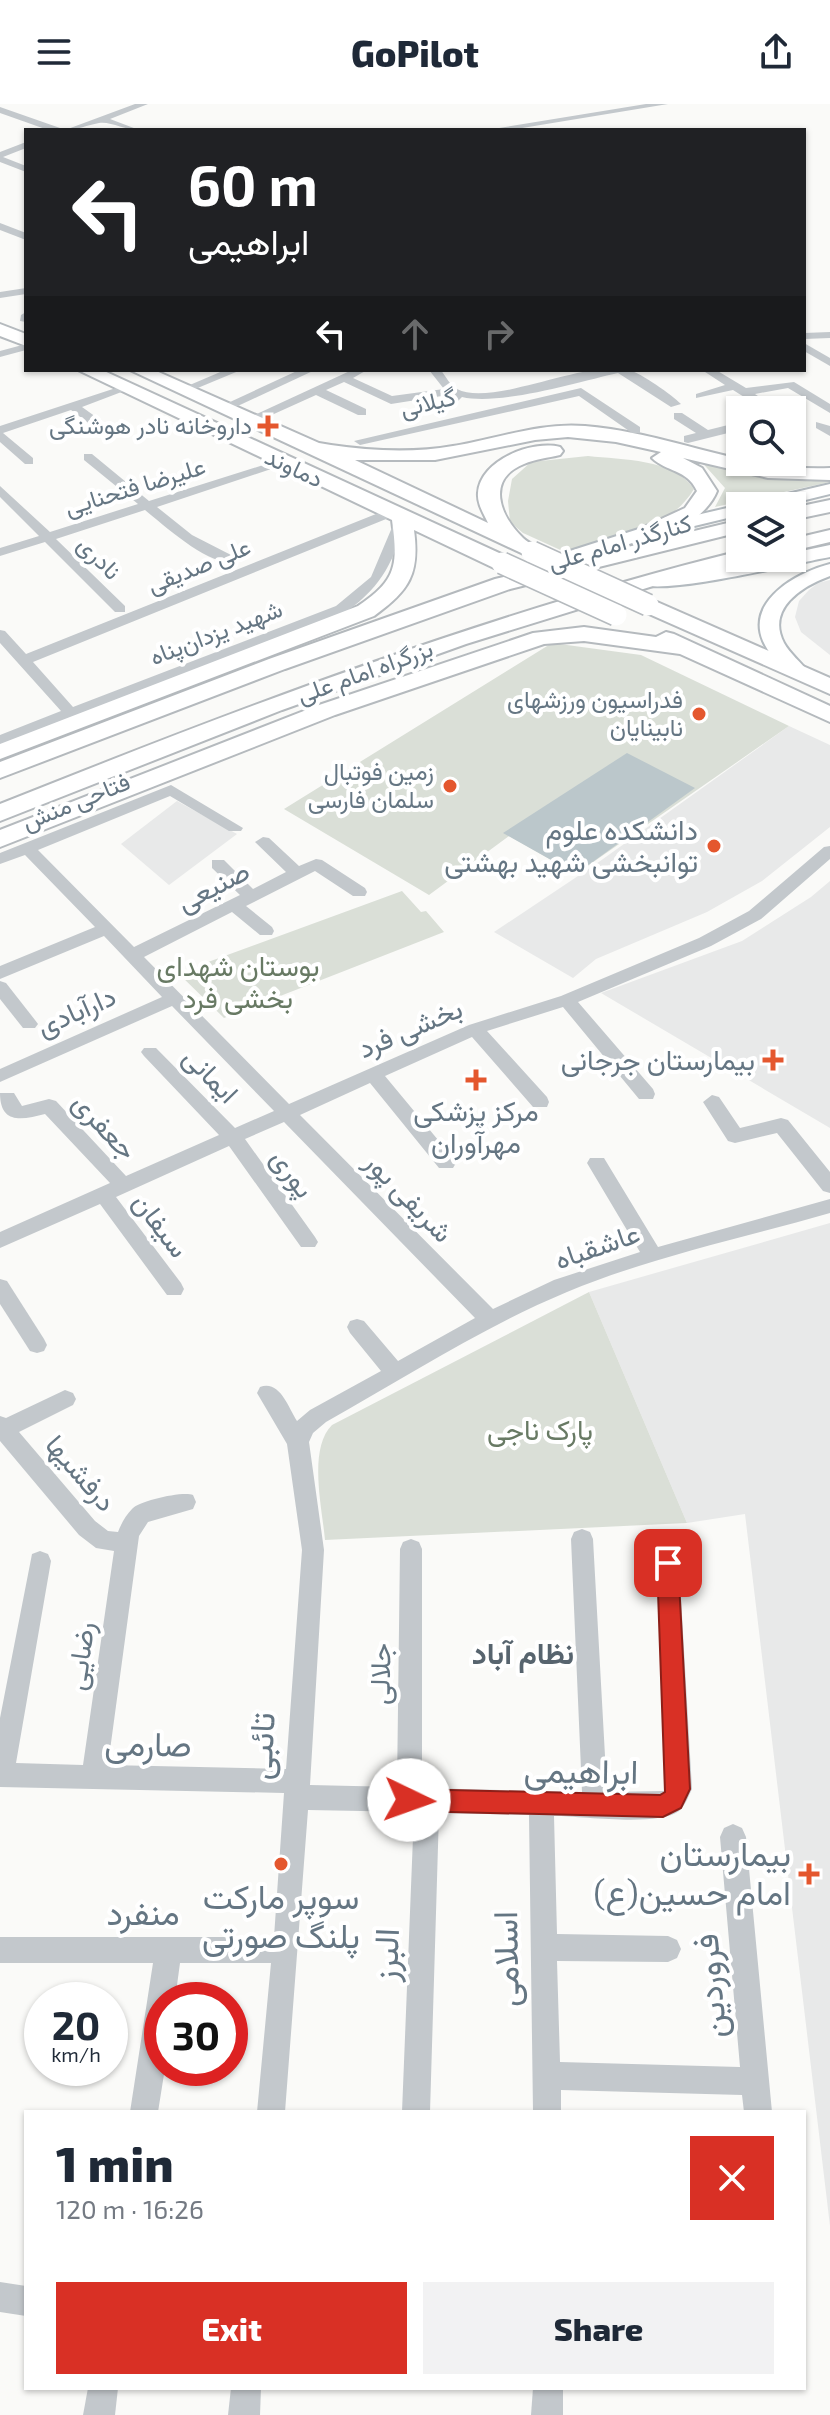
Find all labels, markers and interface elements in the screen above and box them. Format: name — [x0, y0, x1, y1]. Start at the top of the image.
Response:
icon: menu — [32, 30, 76, 74]
icon: share — [754, 30, 798, 74]
text: GoPilot — [351, 31, 479, 74]
text: 60 m — [188, 150, 318, 217]
icon: left — [56, 160, 160, 264]
text: ابراهیمی — [188, 219, 309, 262]
icon: left — [309, 312, 353, 356]
icon: ahead — [393, 312, 437, 356]
icon: right — [477, 312, 521, 356]
street label: گیلانی — [397, 381, 459, 423]
map controls — [726, 396, 806, 572]
button: search — [726, 396, 806, 476]
place label: داروخانه نادر هوشنگی — [49, 410, 252, 441]
marker: داروخانه نادر هوشنگی — [259, 417, 277, 435]
street label: دماوند — [260, 441, 328, 494]
street label: علیرضا فتحنایی — [61, 450, 209, 523]
button: layers — [726, 492, 806, 572]
street label: کنارگذر امام علی — [544, 507, 696, 579]
street label: نادری — [71, 529, 128, 586]
street label: علی صدیقی — [143, 531, 255, 599]
street label: شهید یزدان‌پناه — [145, 593, 287, 673]
street label: بزرگراه امام علی — [293, 633, 437, 711]
place label: فدراسیون ورزشهای نابینایان — [507, 684, 683, 742]
marker: فدراسیون ورزشهای نابینایان — [690, 705, 708, 723]
place label: زمین فوتبال سلمان فارسی — [308, 756, 434, 815]
street label: فتاحی منش — [17, 766, 134, 836]
marker: زمین فوتبال سلمان فارسی — [441, 777, 459, 795]
place label: دانشکده علوم توانبخشی شهید بهشتی — [444, 812, 698, 880]
marker: دانشکده علوم توانبخشی شهید بهشتی — [705, 837, 723, 855]
street label: صنیعی — [170, 852, 255, 919]
park label: بوستان شهدای بخشی فرد — [156, 948, 320, 1016]
street label: دارآبادی — [31, 978, 121, 1044]
street label: بخشی فرد — [352, 990, 468, 1066]
street label: ایمانی — [176, 1039, 246, 1110]
place label: بیمارستان جرجانی — [561, 1042, 755, 1078]
marker: بیمارستان جرجانی — [762, 1049, 784, 1071]
marker: مرکز پزشکی مهرآوران — [465, 1069, 487, 1091]
street label: جعفری — [65, 1085, 145, 1167]
place label: مرکز پزشکی مهرآوران — [413, 1093, 539, 1161]
street label: پوری — [262, 1141, 323, 1205]
street label: شریفی پور — [356, 1143, 461, 1251]
street label: سیفان — [126, 1185, 197, 1264]
street label: عاشقباه — [550, 1215, 644, 1276]
park label: پارک ناجی — [487, 1412, 593, 1449]
street label: درفشیها — [38, 1427, 124, 1519]
pin — [634, 1529, 702, 1597]
icon: arrive — [646, 1541, 690, 1585]
street label: رضایی — [57, 1619, 103, 1693]
district label: نظام آباد — [472, 1634, 574, 1673]
street label: جلالی — [361, 1643, 398, 1705]
street label: تائبی — [237, 1711, 284, 1781]
street label: صارمی — [104, 1721, 192, 1766]
street label: ابراهیمی — [523, 1748, 639, 1793]
position arrow — [367, 1758, 451, 1842]
place label: بیمارستان امام حسین(ع) — [593, 1832, 791, 1916]
marker: سوپر مارکت پلنگ صورتی — [272, 1855, 290, 1873]
marker: بیمارستان امام حسین(ع) — [798, 1863, 820, 1885]
place label: سوپر مارکت پلنگ صورتی — [202, 1875, 360, 1959]
street label: منفرد — [106, 1891, 180, 1934]
street label: اسلامی — [483, 1911, 528, 2007]
street label: البرز — [363, 1927, 408, 1984]
street label: فروردین — [684, 1932, 735, 2040]
speed limit sign: 30 — [144, 1982, 248, 2086]
text: 20 — [52, 2000, 100, 2048]
text: km/h — [51, 2042, 101, 2066]
text: 1 min — [56, 2134, 174, 2192]
button: close — [690, 2136, 774, 2220]
text: 120 m · 16:26 — [56, 2193, 204, 2224]
button: Exit — [56, 2282, 407, 2374]
button: Share — [423, 2282, 774, 2374]

